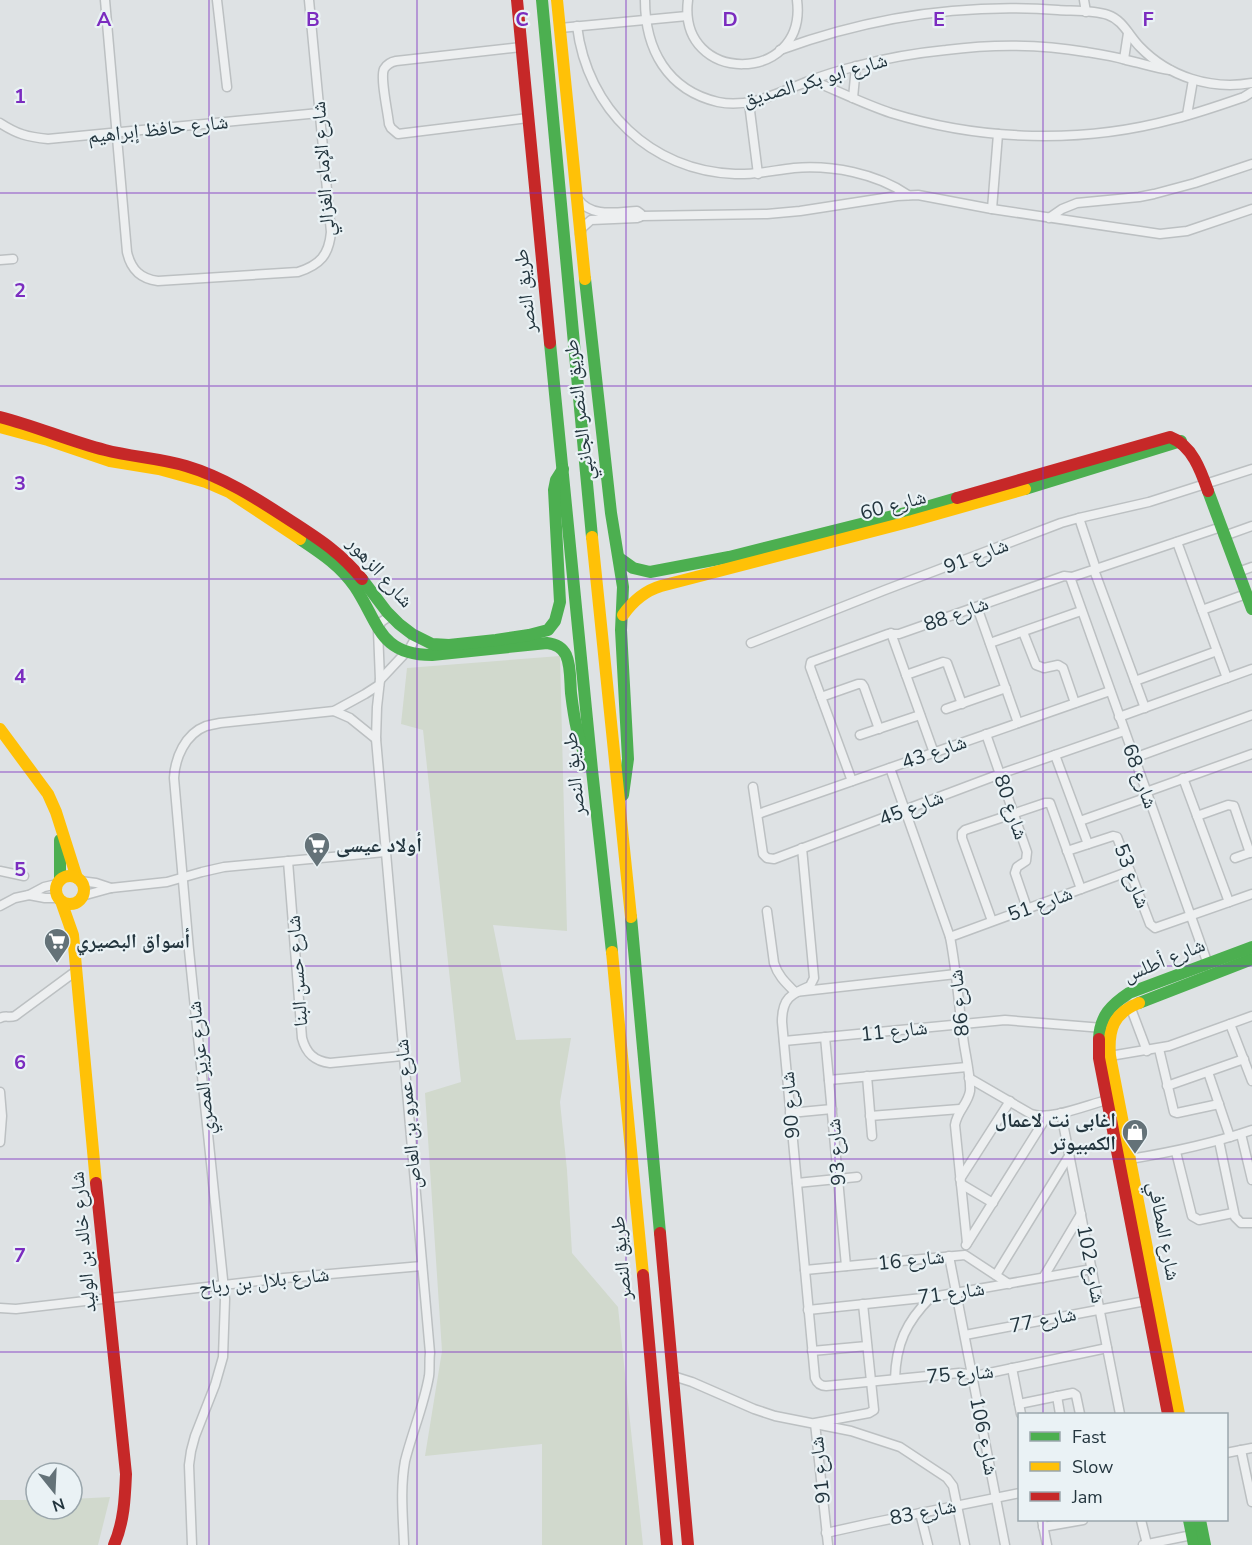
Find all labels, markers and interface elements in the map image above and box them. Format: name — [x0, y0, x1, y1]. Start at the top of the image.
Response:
text: A — [97, 6, 112, 33]
text: B — [306, 6, 320, 33]
text: C — [515, 6, 529, 33]
text: D — [722, 6, 738, 33]
text: E — [933, 6, 945, 33]
text: F — [1142, 6, 1154, 33]
street label: شارع ابو بكر الصديق — [739, 46, 891, 114]
text: 1 — [14, 83, 26, 110]
street label: شارع الإمام الغزالي — [305, 100, 343, 238]
street label: شارع حافظ إبراهيم — [86, 108, 230, 150]
street label: طريق النصر — [507, 248, 543, 335]
text: 2 — [14, 277, 26, 304]
street label: طريق النصر الجانبي — [557, 338, 603, 482]
text: 3 — [14, 470, 26, 497]
street label: شارع 60 — [857, 483, 929, 527]
street label: شارع الزهور — [340, 530, 419, 614]
street label: شارع 91 — [940, 531, 1012, 581]
street label: شارع 88 — [920, 590, 992, 638]
text: 4 — [14, 663, 26, 690]
street label: شارع 43 — [898, 728, 970, 776]
street label: طريق النصر — [556, 731, 592, 818]
street label: شارع 68 — [1116, 740, 1164, 812]
street label: شارع 80 — [987, 771, 1035, 843]
street label: شارع 45 — [875, 783, 947, 833]
supermarket icon: أولاد عيسى — [302, 830, 332, 868]
place label: أولاد عيسى — [336, 831, 422, 859]
street label: شارع 53 — [1107, 840, 1157, 912]
text: 5 — [14, 856, 26, 883]
street label: شارع 51 — [1004, 880, 1076, 928]
street label: شارع حسن البنا — [280, 914, 314, 1028]
supermarket icon: أسواق البصيري — [42, 926, 72, 964]
place label: أسواق البصيري — [76, 927, 190, 956]
street label: شارع أطلس — [1119, 931, 1209, 989]
street label: شارع 86 — [942, 968, 976, 1038]
street label: شارع عزيز المصري — [181, 999, 224, 1136]
street label: شارع 11 — [859, 1014, 929, 1048]
street label: شارع عمرو بن العاص — [388, 1038, 428, 1190]
text: 6 — [14, 1049, 26, 1076]
street label: شارع 90 — [774, 1070, 806, 1140]
place label: اغابى نت لاعمال الكمبيوتر — [995, 1107, 1116, 1157]
street label: شارع 93 — [820, 1117, 852, 1187]
shop icon: اغابى نت لاعمال الكمبيوتر — [1120, 1117, 1150, 1155]
street label: شارع خالد بن الوليد — [63, 1170, 103, 1314]
street label: شارع المطافي — [1139, 1179, 1187, 1283]
street label: طريق النصر — [604, 1215, 638, 1302]
street label: شارع 102 — [1070, 1223, 1112, 1305]
text: 7 — [14, 1242, 26, 1269]
street label: شارع 16 — [876, 1243, 946, 1277]
street label: شارع بلال بن رباح — [197, 1261, 331, 1301]
street label: شارع 71 — [916, 1275, 986, 1311]
street label: شارع 77 — [1007, 1300, 1079, 1340]
street label: شارع 75 — [925, 1358, 995, 1390]
street label: شارع 106 — [963, 1395, 1005, 1477]
legend — [1018, 1413, 1228, 1521]
text: Fast — [1072, 1425, 1107, 1449]
street label: شارع 91 — [803, 1435, 837, 1505]
text: Slow — [1072, 1455, 1113, 1479]
north arrow — [24, 1461, 84, 1521]
text: Jam — [1071, 1485, 1103, 1509]
text: N — [49, 1492, 67, 1517]
street label: شارع 83 — [887, 1492, 959, 1532]

